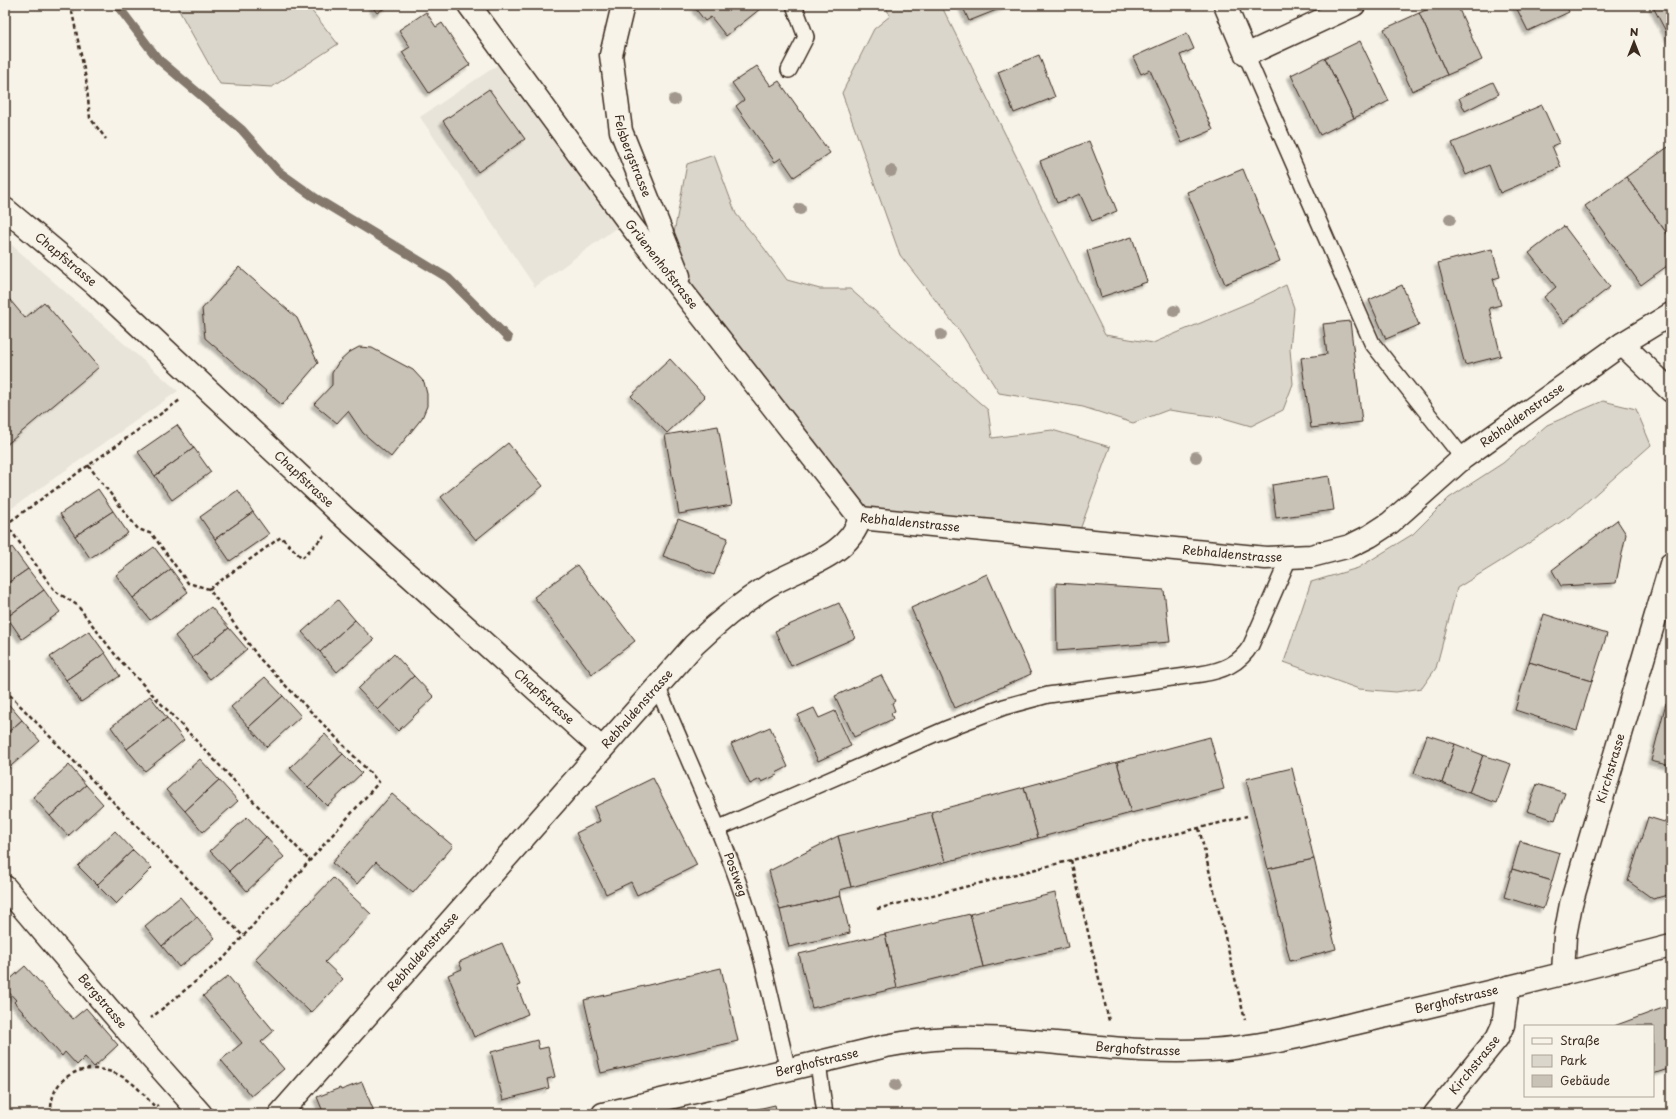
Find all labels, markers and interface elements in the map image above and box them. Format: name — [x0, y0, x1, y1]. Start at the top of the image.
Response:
north arrow — [1614, 22, 1654, 62]
text: N — [1630, 23, 1639, 40]
street label: Felsbergstrasse — [611, 113, 656, 199]
street label: Grüenenhofstrasse — [621, 215, 703, 313]
street label: Chapfstrasse — [31, 228, 101, 290]
street label: Rebhaldenstrasse — [1475, 378, 1568, 451]
street label: Chapfstrasse — [271, 446, 338, 511]
street label: Rebhaldenstrasse — [859, 508, 961, 536]
street label: Rebhaldenstrasse — [1181, 540, 1283, 566]
street label: Chapfstrasse — [510, 664, 579, 728]
street label: Rebhaldenstrasse — [597, 665, 677, 752]
street label: Kirchstrasse — [1591, 731, 1629, 805]
street label: Postweg — [720, 849, 753, 899]
street label: Rebhaldenstrasse — [382, 908, 462, 995]
street label: Bergstrasse — [74, 969, 132, 1032]
street label: Berghofstrasse — [1413, 980, 1500, 1017]
legend — [1524, 1025, 1654, 1097]
street label: Kirchstrasse — [1444, 1031, 1504, 1098]
text: Straße — [1560, 1031, 1600, 1049]
street label: Berghofstrasse — [1095, 1037, 1181, 1059]
street label: Berghofstrasse — [773, 1043, 860, 1080]
text: Park — [1560, 1051, 1587, 1069]
text: Gebäude — [1560, 1071, 1610, 1089]

